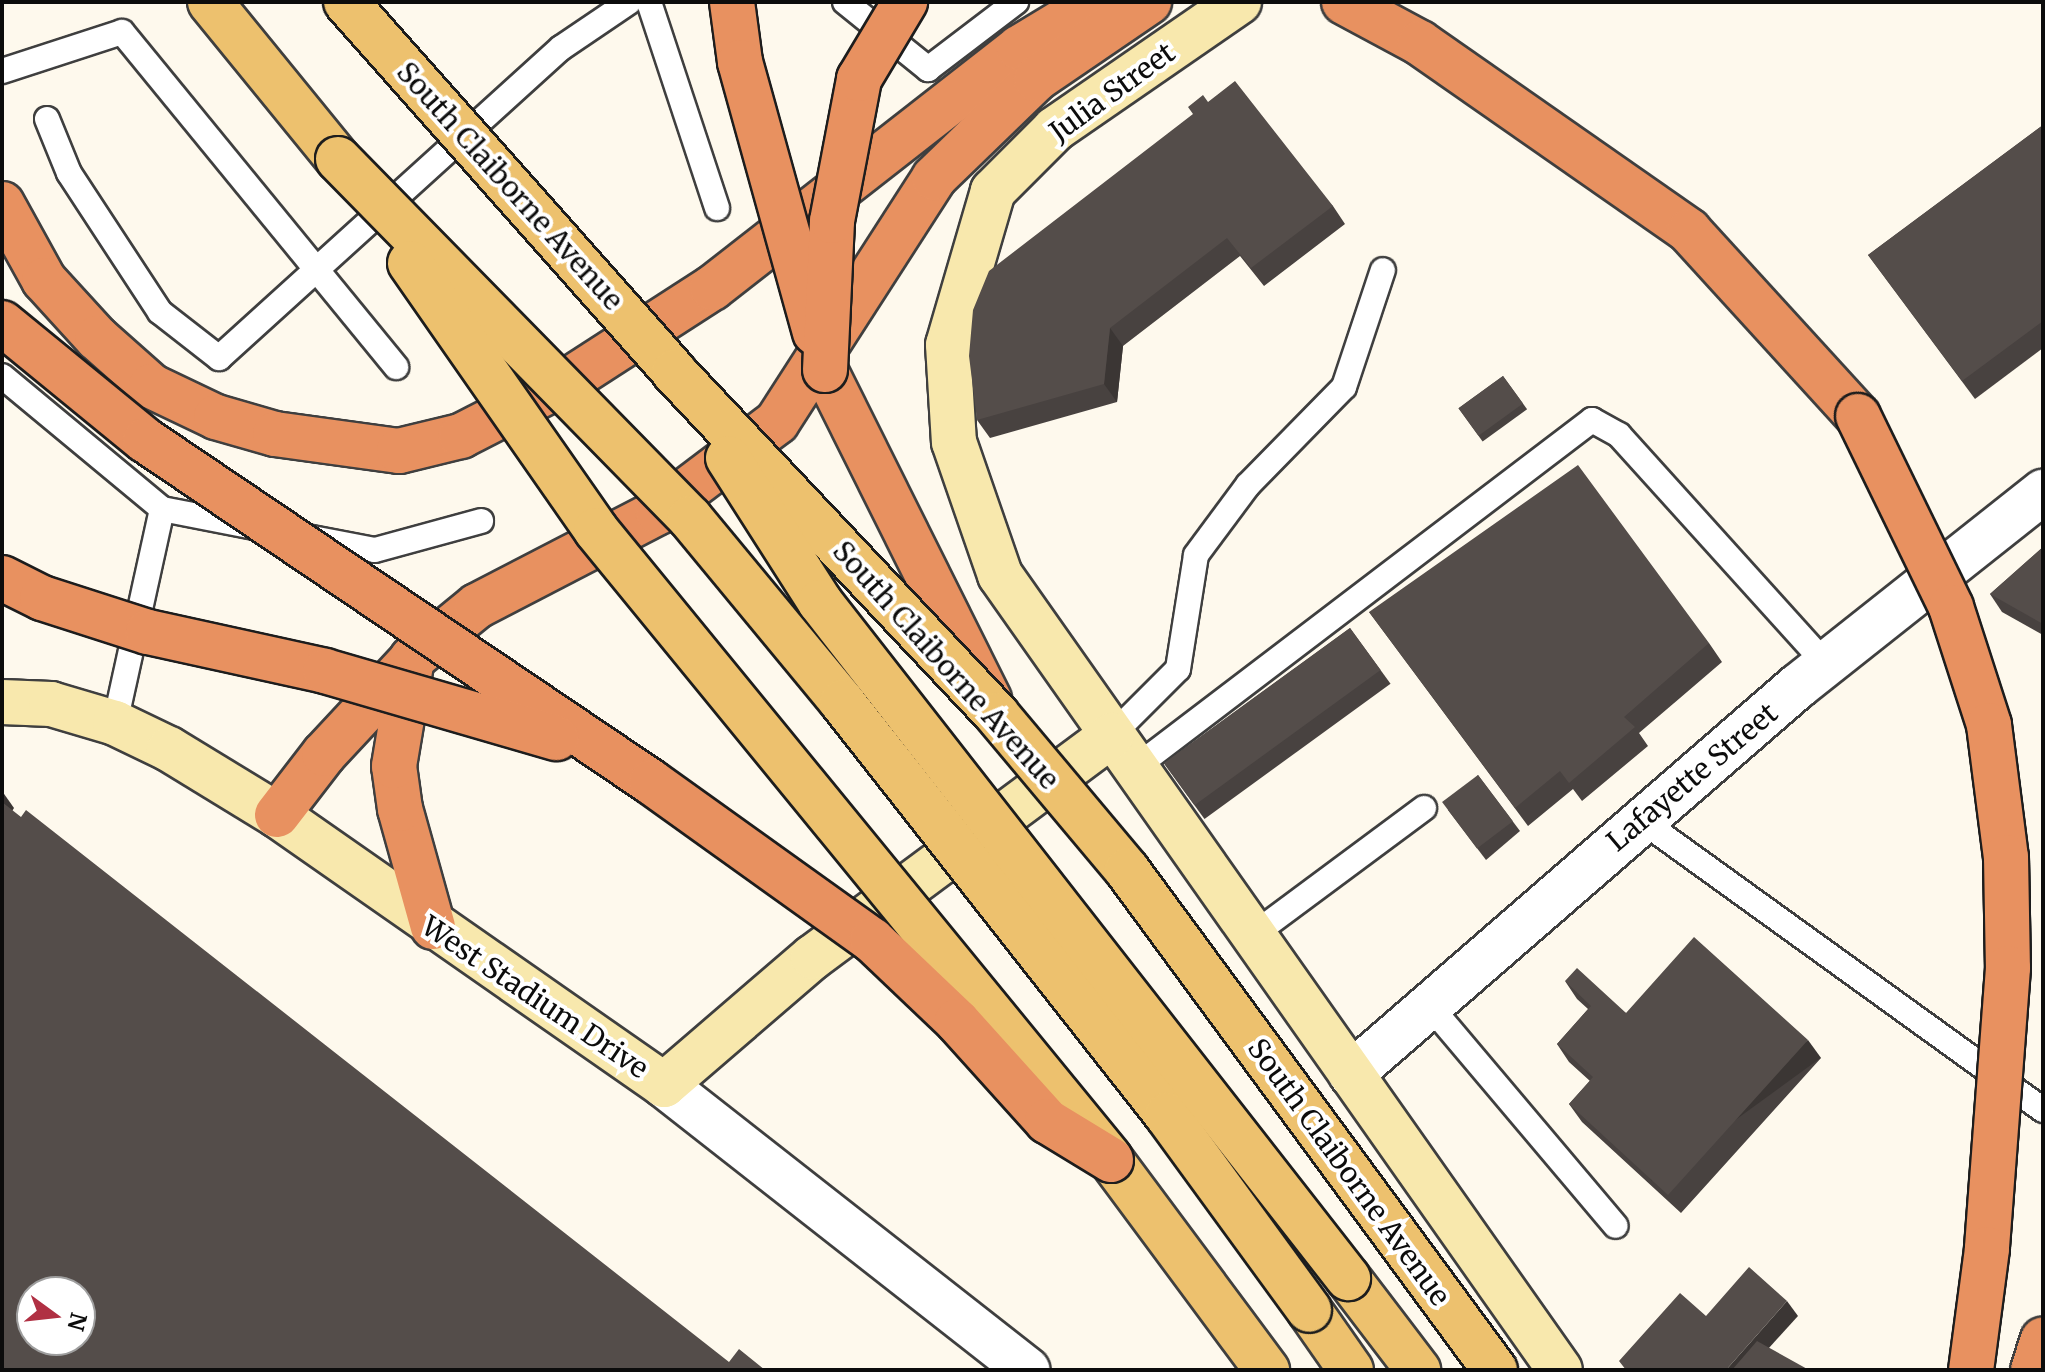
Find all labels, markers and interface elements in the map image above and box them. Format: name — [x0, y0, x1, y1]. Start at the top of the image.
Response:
street label: Julia Street — [1043, 35, 1181, 149]
street label: South Claiborne Avenue — [390, 55, 630, 317]
street label: South Claiborne Avenue — [826, 534, 1066, 796]
street label: Lafayette Street — [1600, 696, 1784, 858]
street label: West Stadium Drive — [415, 909, 655, 1085]
street label: South Claiborne Avenue — [1241, 1032, 1457, 1312]
north arrow — [16, 1276, 96, 1356]
text: N — [61, 1310, 93, 1334]

